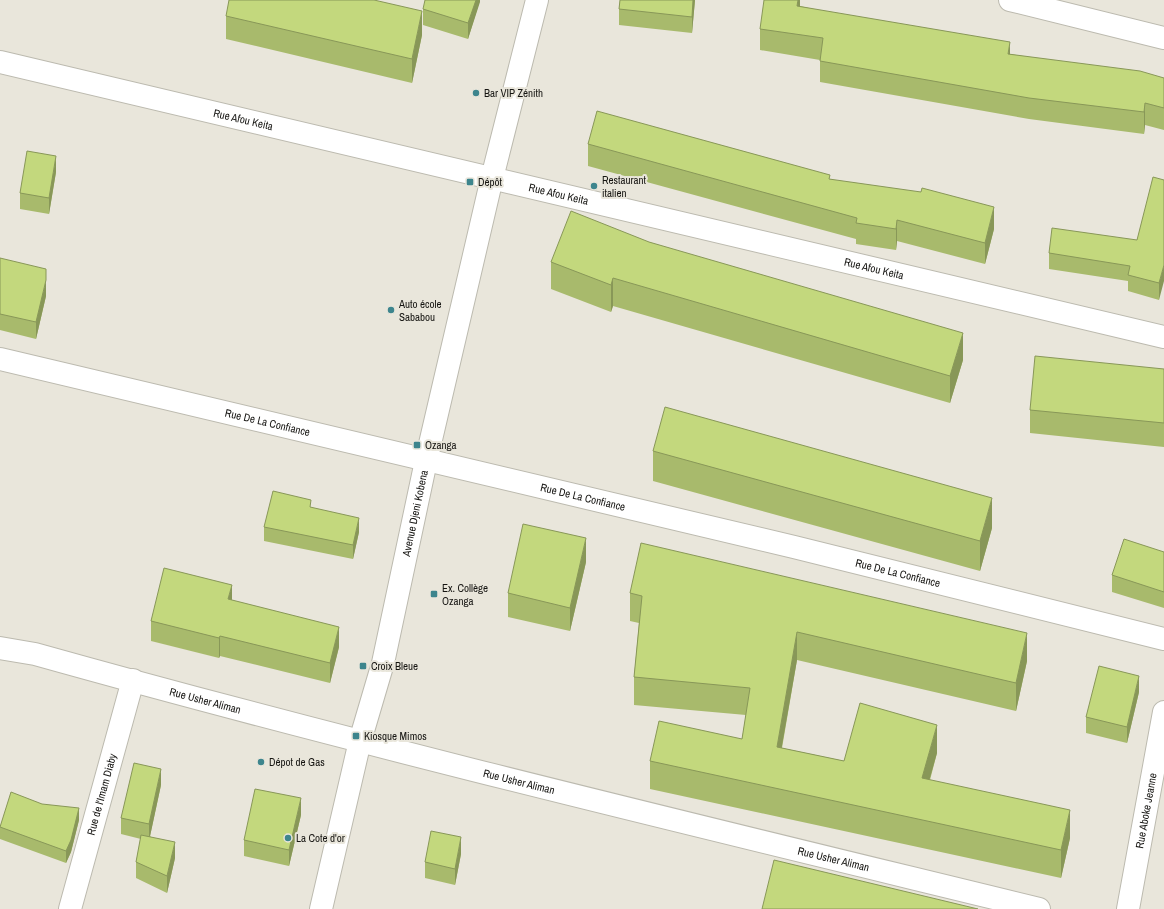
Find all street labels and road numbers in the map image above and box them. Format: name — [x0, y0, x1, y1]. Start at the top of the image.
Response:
street label: Rue Afou Keita — [212, 106, 275, 133]
street label: Rue Afou Keita — [527, 180, 590, 208]
street label: Rue Afou Keita — [843, 255, 905, 282]
street label: Rue De La Confiance — [224, 406, 312, 439]
street label: Avenue Djeni Kobena — [399, 469, 431, 559]
street label: Rue De La Confiance — [539, 480, 627, 514]
street label: Rue De La Confiance — [854, 556, 942, 590]
street label: Rue Usher Aliman — [168, 684, 242, 717]
street label: Rue de l'Imam Diaby — [84, 751, 120, 837]
street label: Rue Usher Aliman — [482, 766, 556, 797]
street label: Rue Aboke Jeanne — [1132, 772, 1160, 849]
street label: Rue Usher Aliman — [796, 843, 871, 874]

